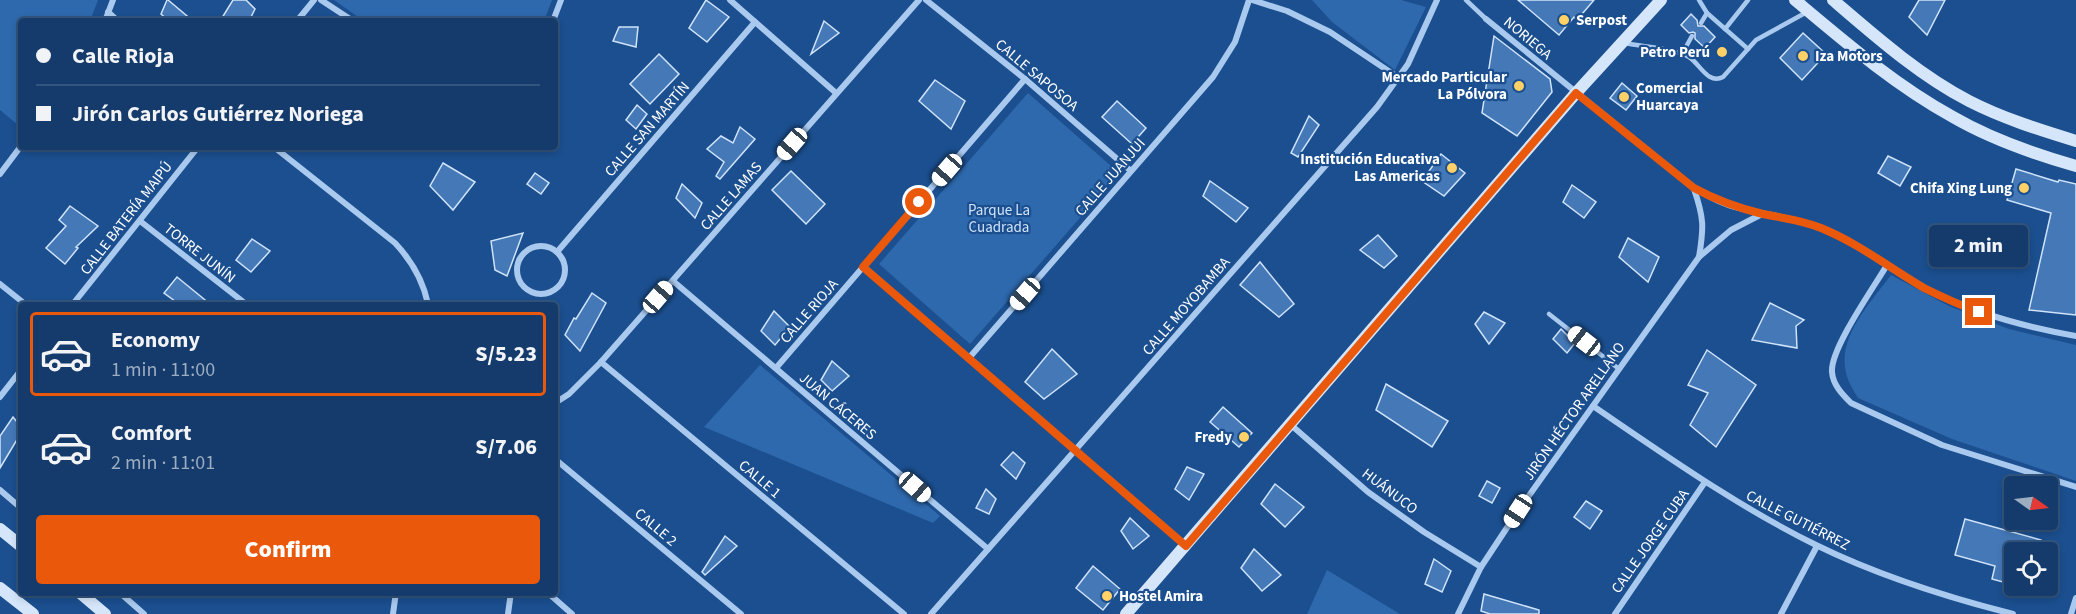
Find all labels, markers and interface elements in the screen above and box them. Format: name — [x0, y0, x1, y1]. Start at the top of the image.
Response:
place label: Serpost — [1576, 10, 1627, 31]
street label: NORIEGA — [1499, 12, 1557, 65]
marker: Serpost — [1557, 13, 1571, 27]
street label: CALLE SAPOSOA — [991, 34, 1083, 117]
text: Calle Rioja — [72, 40, 174, 72]
place label: Petro Perú — [1640, 42, 1710, 63]
marker: Petro Perú — [1715, 45, 1729, 59]
place label: Iza Motors — [1815, 46, 1883, 67]
marker: Iza Motors — [1796, 49, 1810, 63]
place label: Mercado Particular La Pólvora — [1381, 67, 1507, 105]
street label: CALLE SAN MARTÍN — [600, 77, 695, 182]
place label: Comercial Huarcaya — [1636, 78, 1704, 116]
marker: Mercado Particular La Pólvora — [1512, 79, 1526, 93]
marker: Comercial Huarcaya — [1617, 90, 1631, 104]
text: Jirón Carlos Gutiérrez Noriega — [72, 98, 364, 130]
car — [773, 125, 811, 163]
street label: CALLE JUANJUI — [1070, 134, 1150, 221]
place label: Institución Educativa Las Americas — [1300, 149, 1440, 187]
car — [928, 151, 966, 189]
street label: CALLE BATERÍA MAIPÚ — [75, 157, 177, 280]
street label: CALLE LAMAS — [696, 157, 767, 235]
marker: Institución Educativa Las Americas — [1445, 161, 1459, 175]
place label: Chifa Xing Lung — [1910, 178, 2012, 199]
marker: Chifa Xing Lung — [2017, 181, 2031, 195]
route start — [905, 188, 932, 215]
park label: Parque La Cuadrada — [968, 200, 1030, 238]
street label: TORRE JUNÍN — [159, 219, 240, 288]
callout: 2 min — [1930, 225, 2028, 267]
text: 2 min — [1954, 232, 2003, 260]
street label: CALLE MOYOBAMBA — [1138, 252, 1236, 360]
street label: CALLE RIOJA — [775, 274, 844, 348]
car — [1006, 275, 1044, 313]
car — [639, 278, 677, 316]
route end — [1965, 298, 1992, 325]
car — [1564, 323, 1604, 359]
text: Economy — [111, 324, 200, 356]
icon: car — [39, 327, 93, 381]
text: S/5.23 — [475, 338, 537, 370]
street label: JIRÓN HÉCTOR ARELLANO — [1519, 338, 1630, 485]
text: 1 min · 11:00 — [111, 356, 215, 384]
street label: JUAN CÁCERES — [795, 368, 881, 445]
text: Comfort — [111, 417, 192, 449]
icon: car — [39, 420, 93, 474]
place label: Fredy — [1194, 427, 1232, 448]
marker: Fredy — [1237, 430, 1251, 444]
text: S/7.06 — [475, 431, 537, 463]
text: 2 min · 11:01 — [111, 449, 215, 477]
street label: CALLE 1 — [734, 455, 785, 503]
street label: HUÁNUCO — [1357, 463, 1422, 519]
car — [896, 468, 934, 506]
north arrow — [2004, 476, 2058, 530]
map controls — [2004, 476, 2058, 596]
street label: CALLE JORGE CUBA — [1607, 484, 1695, 598]
street label: CALLE GUTIÉRREZ — [1742, 485, 1853, 556]
car — [1501, 491, 1535, 531]
street label: CALLE 2 — [630, 503, 681, 551]
button: Confirm — [36, 515, 540, 584]
button: locate — [2004, 542, 2058, 596]
place label: Hostel Amira — [1119, 586, 1203, 607]
marker: Hostel Amira — [1100, 589, 1114, 603]

